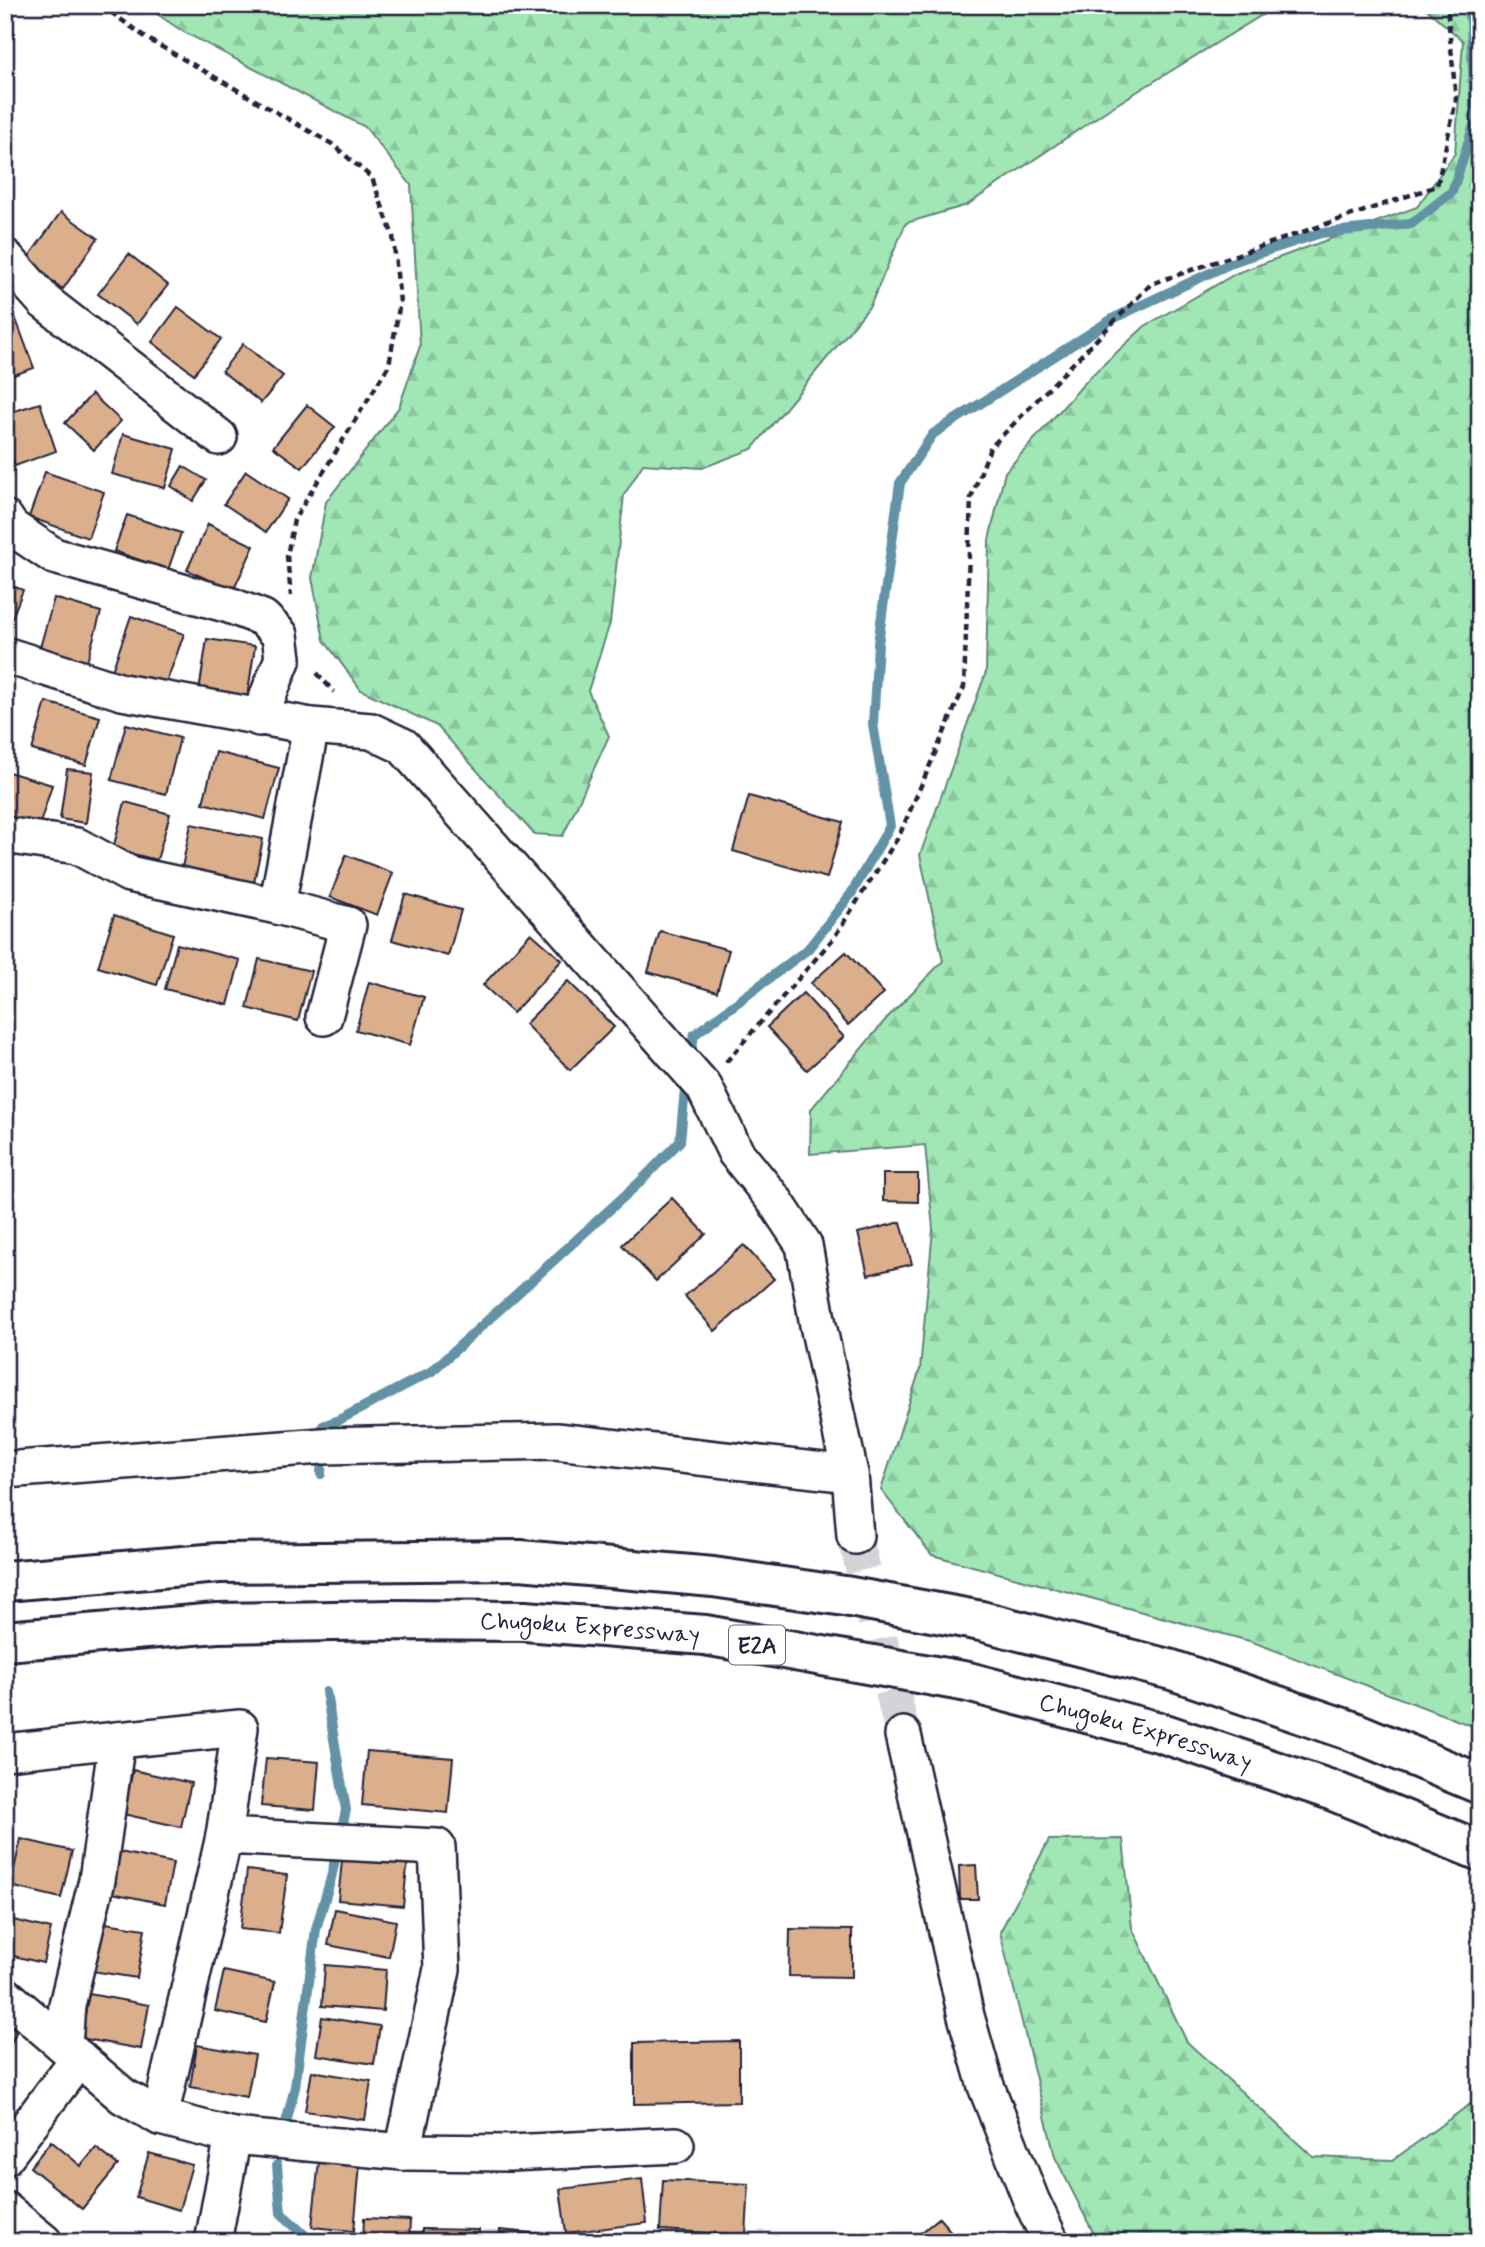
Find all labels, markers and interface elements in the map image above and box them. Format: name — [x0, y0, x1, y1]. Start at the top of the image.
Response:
street label: Chugoku Expressway — [480, 1607, 701, 1652]
road number: E2A — [729, 1626, 785, 1664]
street label: Chugoku Expressway — [1035, 1687, 1256, 1779]

